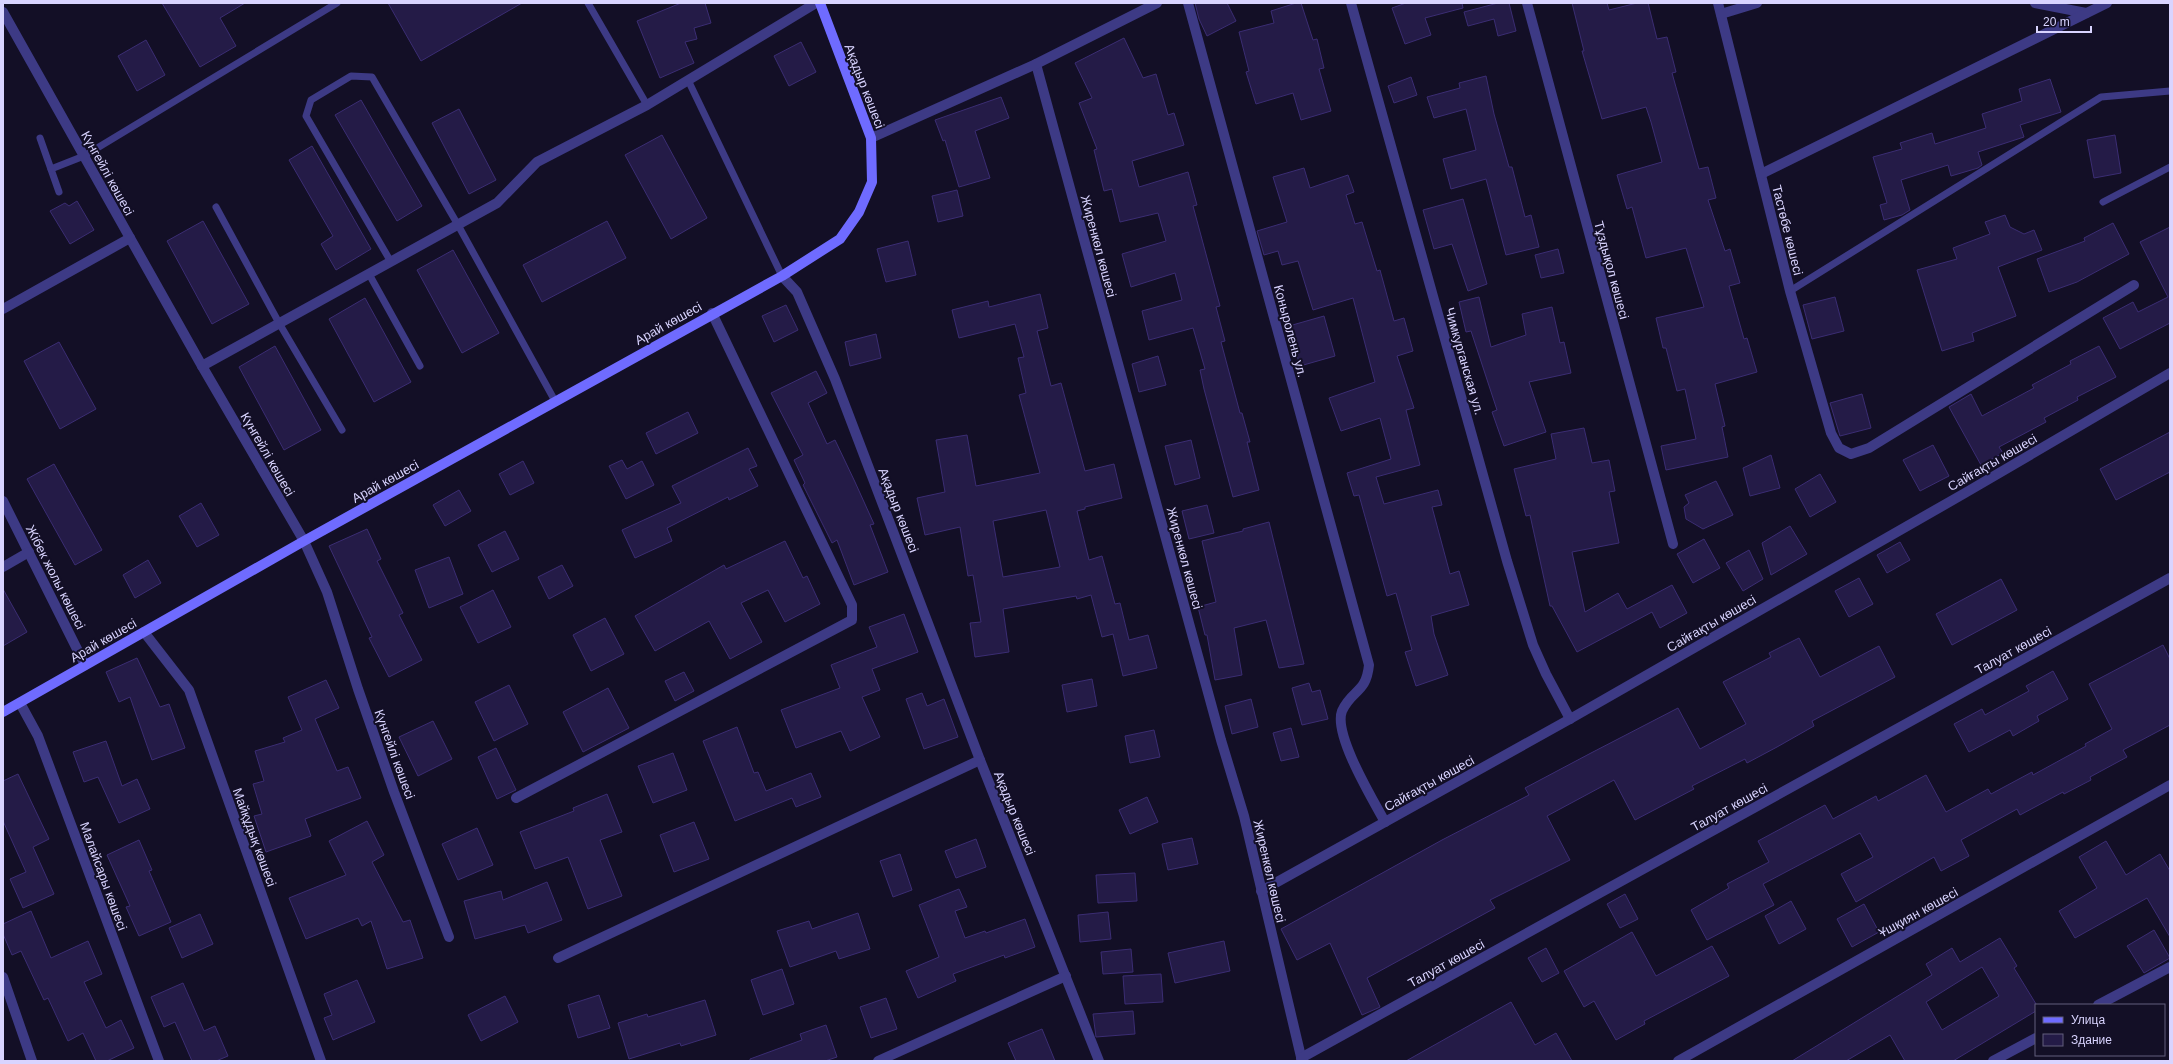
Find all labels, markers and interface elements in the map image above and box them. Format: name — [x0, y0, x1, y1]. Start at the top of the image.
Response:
scale bar — [2037, 8, 2091, 34]
text: 20 m — [2043, 15, 2070, 29]
street label: Ақадыр көшесі — [842, 42, 888, 131]
street label: Күнгейлі көшесі — [78, 128, 137, 218]
street label: Тастөбе көшесі — [1769, 183, 1806, 277]
street label: Жиренкөл көшесі — [1078, 193, 1119, 299]
street label: Тұздықол көшесі — [1591, 219, 1632, 321]
street label: Коныролень ул. — [1271, 283, 1310, 379]
street label: Арай көшесі — [632, 299, 704, 348]
street label: Чимкурганская ул. — [1442, 306, 1487, 417]
street label: Күнгейлі көшесі — [238, 410, 298, 499]
street label: Сайғақты көшесі — [1945, 431, 2040, 494]
street label: Арай көшесі — [349, 457, 421, 506]
street label: Ақадыр көшесі — [876, 466, 922, 555]
street label: Жиренкөл көшесі — [1164, 505, 1205, 611]
street label: Жібек жолы көшесі — [23, 523, 88, 632]
street label: Сайғақты көшесі — [1664, 592, 1759, 655]
street label: Арай көшесі — [67, 615, 139, 665]
street label: Талуат көшесі — [1972, 623, 2054, 678]
street label: Күнгейлі көшесі — [371, 707, 418, 801]
street label: Сайғақты көшесі — [1382, 752, 1477, 814]
street label: Ақадыр көшесі — [991, 769, 1038, 858]
street label: Талуат көшесі — [1688, 780, 1770, 835]
street label: Майқұдық көшесі — [230, 786, 279, 889]
street label: Жиренкөл көшесі — [1250, 818, 1289, 924]
street label: Малайсары көшесі — [77, 820, 130, 932]
street label: Ұшқиян көшесі — [1876, 884, 1961, 940]
street label: Талуат көшесі — [1405, 936, 1487, 991]
legend — [2035, 1004, 2165, 1056]
text: Улица — [2071, 1013, 2105, 1027]
text: Здание — [2071, 1033, 2112, 1047]

